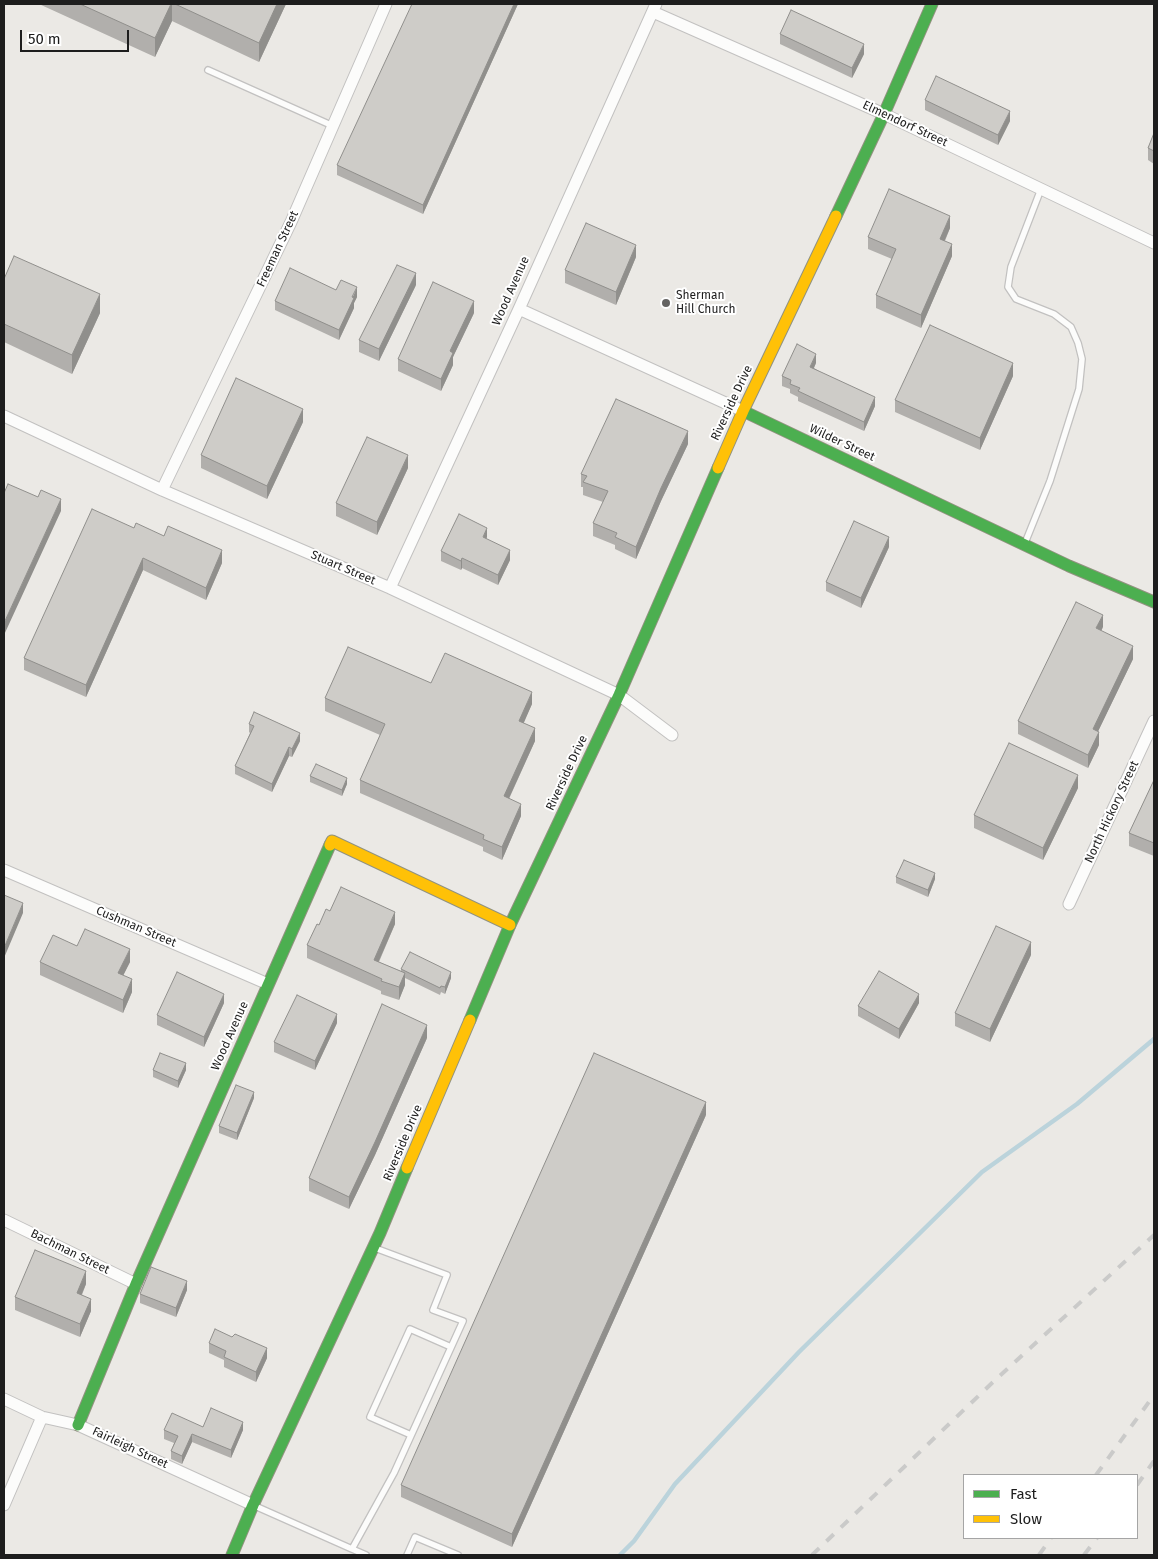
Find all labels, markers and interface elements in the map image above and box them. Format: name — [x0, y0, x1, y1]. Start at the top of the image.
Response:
scale bar — [22, 20, 131, 52]
text: 50 m — [28, 30, 61, 48]
street label: Elmendorf Street — [860, 98, 950, 150]
street label: Freeman Street — [254, 209, 302, 289]
street label: Wood Avenue — [489, 254, 533, 328]
place label: Sherman Hill Church — [676, 289, 735, 317]
marker: Sherman Hill Church — [660, 297, 672, 309]
street label: Riverside Drive — [708, 363, 756, 443]
street label: Wilder Street — [807, 422, 877, 464]
street label: Stuart Street — [308, 548, 378, 588]
street label: Riverside Drive — [543, 733, 591, 813]
street label: North Hickory Street — [1082, 759, 1142, 865]
street label: Cushman Street — [94, 904, 178, 950]
street label: Wood Avenue — [208, 999, 252, 1073]
street label: Riverside Drive — [380, 1103, 426, 1183]
street label: Bachman Street — [28, 1227, 112, 1277]
street label: Fairleigh Street — [90, 1424, 170, 1472]
legend — [963, 1474, 1138, 1539]
text: Fast — [1010, 1485, 1037, 1503]
text: Slow — [1010, 1510, 1042, 1528]

